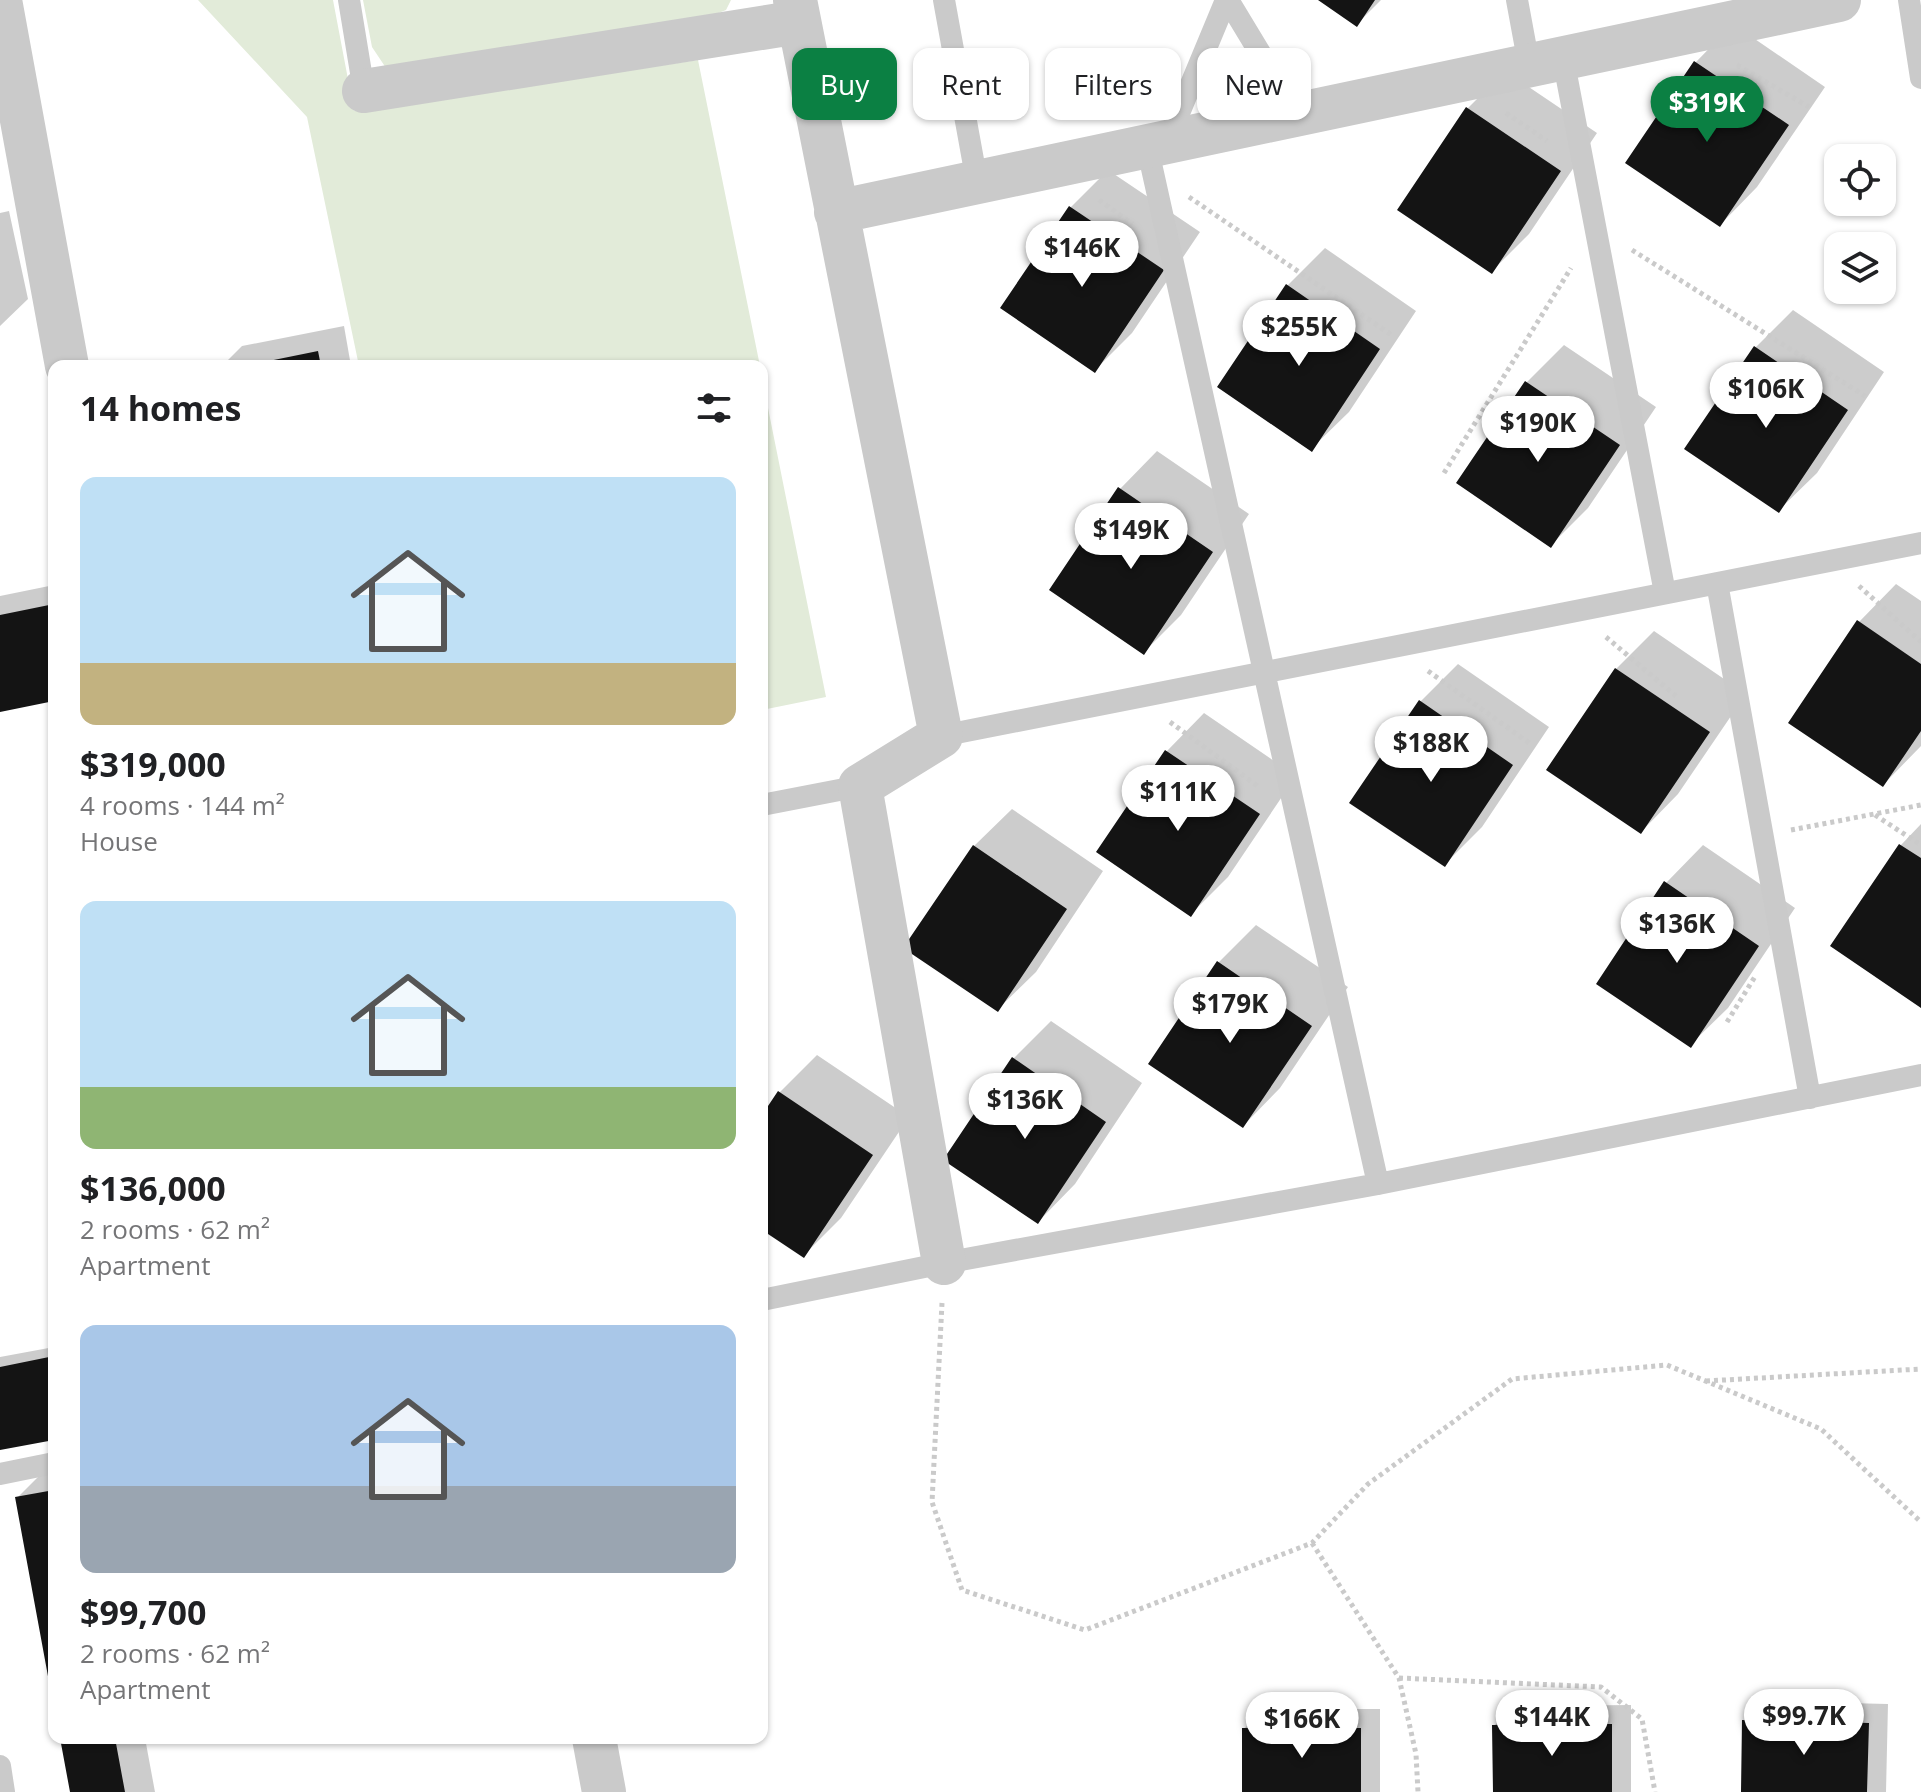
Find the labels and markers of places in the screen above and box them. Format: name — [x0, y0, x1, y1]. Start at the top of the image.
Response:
pin: $319K — [1651, 76, 1763, 144]
pin: $146K — [1026, 221, 1138, 289]
pin: $255K — [1243, 300, 1355, 368]
pin: $106K — [1710, 362, 1822, 430]
pin: $190K — [1482, 396, 1594, 464]
pin: $149K — [1075, 503, 1187, 571]
pin: $188K — [1375, 716, 1487, 784]
pin: $111K — [1122, 765, 1234, 833]
pin: $136K — [1621, 897, 1733, 965]
pin: $179K — [1174, 977, 1286, 1045]
pin: $136K — [969, 1073, 1081, 1141]
pin: $99.7K — [1739, 1689, 1869, 1757]
pin: $144K — [1496, 1690, 1608, 1758]
pin: $166K — [1246, 1692, 1358, 1760]

